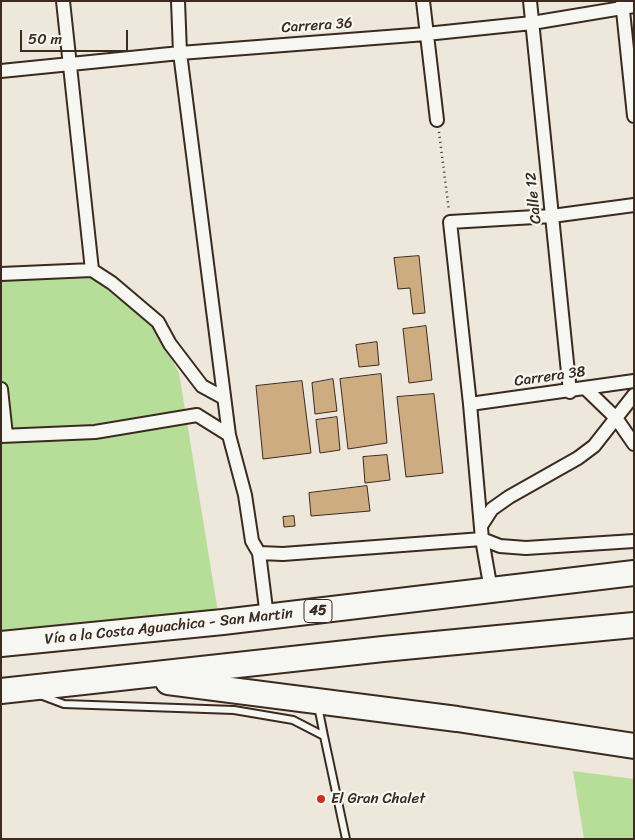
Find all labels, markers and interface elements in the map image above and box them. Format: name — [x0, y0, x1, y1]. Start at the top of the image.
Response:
street label: Carrera 36 — [281, 15, 353, 37]
scale bar — [22, 20, 130, 52]
text: 50 m — [28, 26, 62, 52]
street label: Calle 12 — [522, 171, 546, 225]
street label: Carrera 38 — [513, 363, 587, 391]
road number: 45 — [304, 600, 332, 622]
street label: Vía a la Costa Aguachica - San Martin — [44, 605, 294, 649]
place label: El Gran Chalet — [331, 790, 425, 808]
marker: El Gran Chalet — [315, 793, 327, 805]

